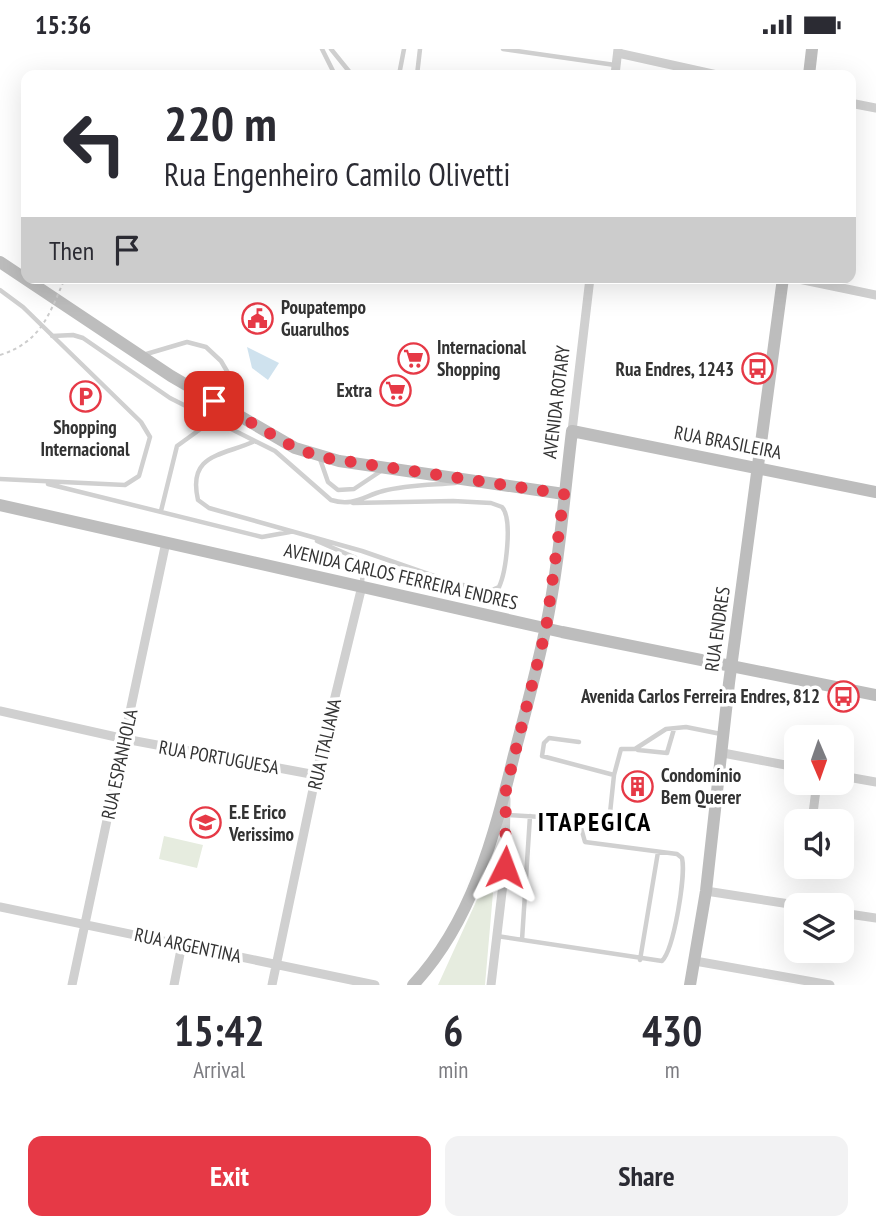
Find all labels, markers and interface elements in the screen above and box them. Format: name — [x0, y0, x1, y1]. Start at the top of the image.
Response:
text: 15:36 — [35, 8, 91, 41]
text: 220 m — [164, 91, 277, 155]
icon: left — [49, 98, 140, 189]
text: Rua Engenheiro Camilo Olivetti — [164, 153, 510, 195]
icon: arrive — [108, 231, 146, 269]
text: Then — [49, 234, 94, 267]
place label: Poupatempo Guarulhos — [281, 295, 366, 341]
public building icon: Poupatempo Guarulhos — [241, 301, 275, 335]
place label: Internacional Shopping — [437, 335, 526, 381]
supermarket icon: Internacional Shopping — [397, 341, 431, 375]
street label: AVENIDA ROTARY — [537, 344, 575, 460]
bus stop icon: Rua Endres, 1243 — [740, 352, 774, 386]
place label: Rua Endres, 1243 — [616, 357, 734, 381]
pin — [184, 371, 244, 431]
supermarket icon: Extra — [378, 373, 412, 407]
place label: Extra — [337, 378, 372, 402]
parking icon: Shopping Internacional — [68, 379, 102, 413]
icon: arrive — [195, 382, 233, 420]
place label: Shopping Internacional — [40, 415, 130, 461]
street label: RUA BRASILEIRA — [672, 420, 784, 464]
street label: AVENIDA CARLOS FERREIRA ENDRES — [282, 537, 520, 615]
street label: RUA ENDRES — [699, 585, 735, 673]
bus stop icon: Avenida Carlos Ferreira Endres, 812 — [826, 679, 860, 713]
place label: Avenida Carlos Ferreira Endres, 812 — [580, 684, 820, 708]
street label: RUA ITALIANA — [302, 696, 346, 792]
street label: RUA ESPANHOLA — [96, 707, 142, 821]
north arrow — [784, 725, 854, 795]
map controls — [784, 725, 854, 963]
street label: RUA PORTUGUESA — [157, 735, 281, 779]
place label: Condomínio Bem Querer — [661, 763, 742, 809]
building icon: Condomínio Bem Querer — [621, 769, 655, 803]
place label: E.E Erico Verissimo — [228, 800, 294, 846]
district label: ITAPEGICA — [538, 805, 652, 838]
school or university icon: E.E Erico Verissimo — [189, 806, 223, 840]
button: sound — [784, 809, 854, 879]
position arrow — [468, 830, 542, 904]
button: layers — [784, 893, 854, 963]
street label: RUA ARGENTINA — [133, 922, 243, 968]
text: 15:42 — [174, 1003, 265, 1058]
text: 6 — [443, 1003, 463, 1058]
text: 430 — [642, 1003, 702, 1058]
text: Arrival — [193, 1055, 245, 1084]
text: min — [438, 1055, 468, 1084]
text: m — [665, 1055, 680, 1084]
button: Exit — [28, 1136, 431, 1216]
button: Share — [445, 1136, 848, 1216]

